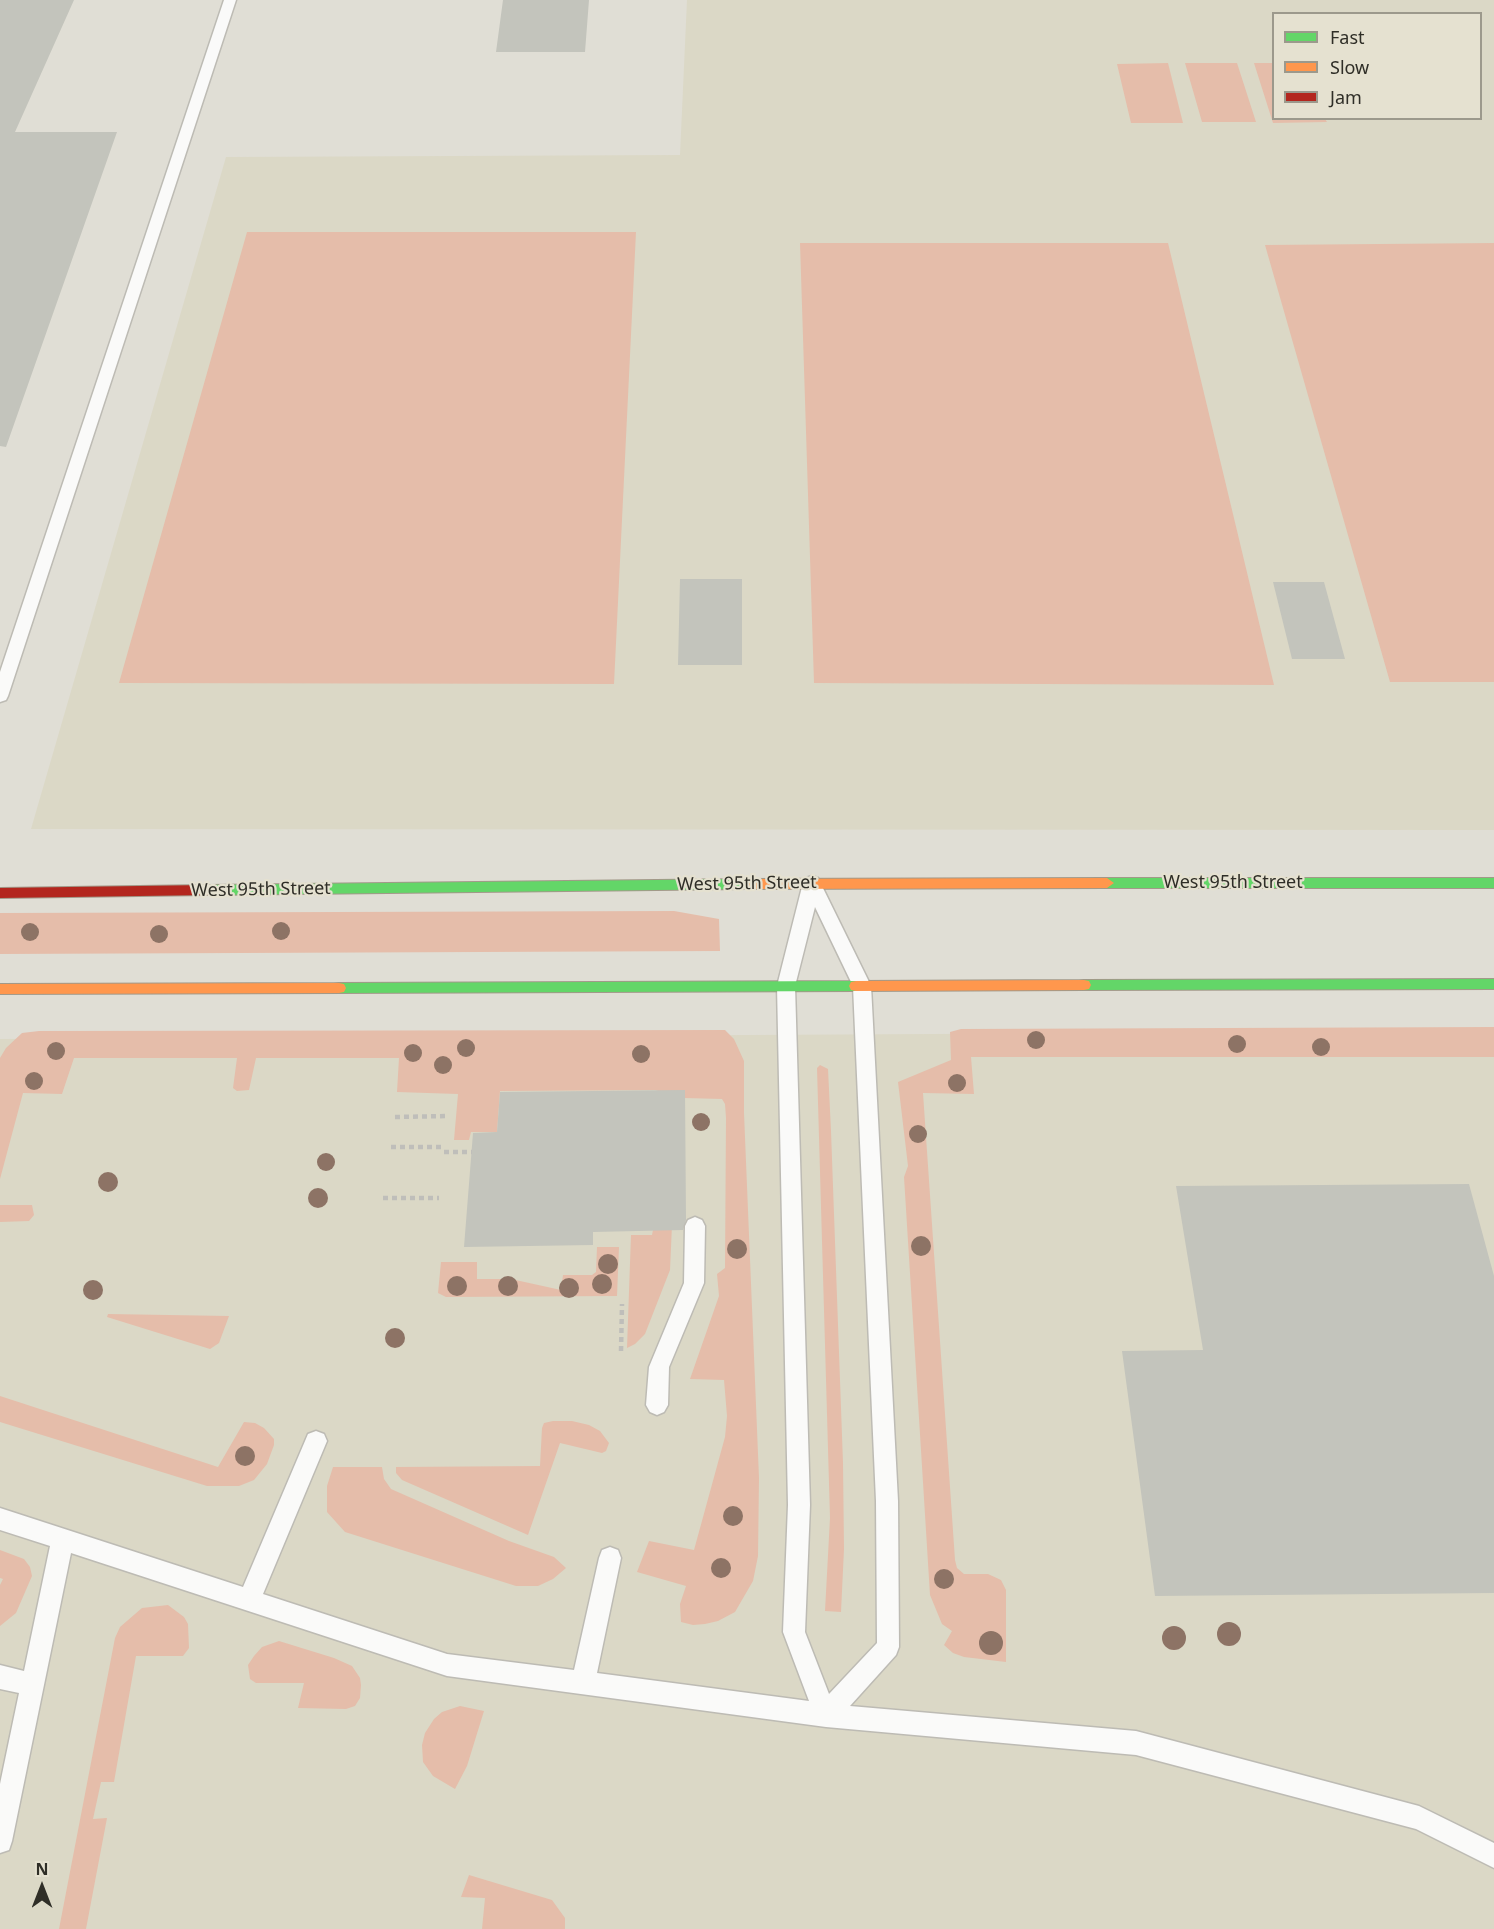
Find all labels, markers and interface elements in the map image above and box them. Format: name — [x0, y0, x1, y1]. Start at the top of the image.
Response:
legend — [1272, 12, 1482, 120]
text: Fast — [1330, 25, 1365, 49]
text: Slow — [1330, 55, 1369, 79]
text: Jam — [1330, 85, 1362, 109]
street label: West 95th Street — [677, 872, 817, 896]
street label: West 95th Street — [1163, 872, 1303, 894]
street label: West 95th Street — [191, 878, 331, 902]
north arrow — [12, 1857, 72, 1917]
text: N — [35, 1858, 49, 1880]

